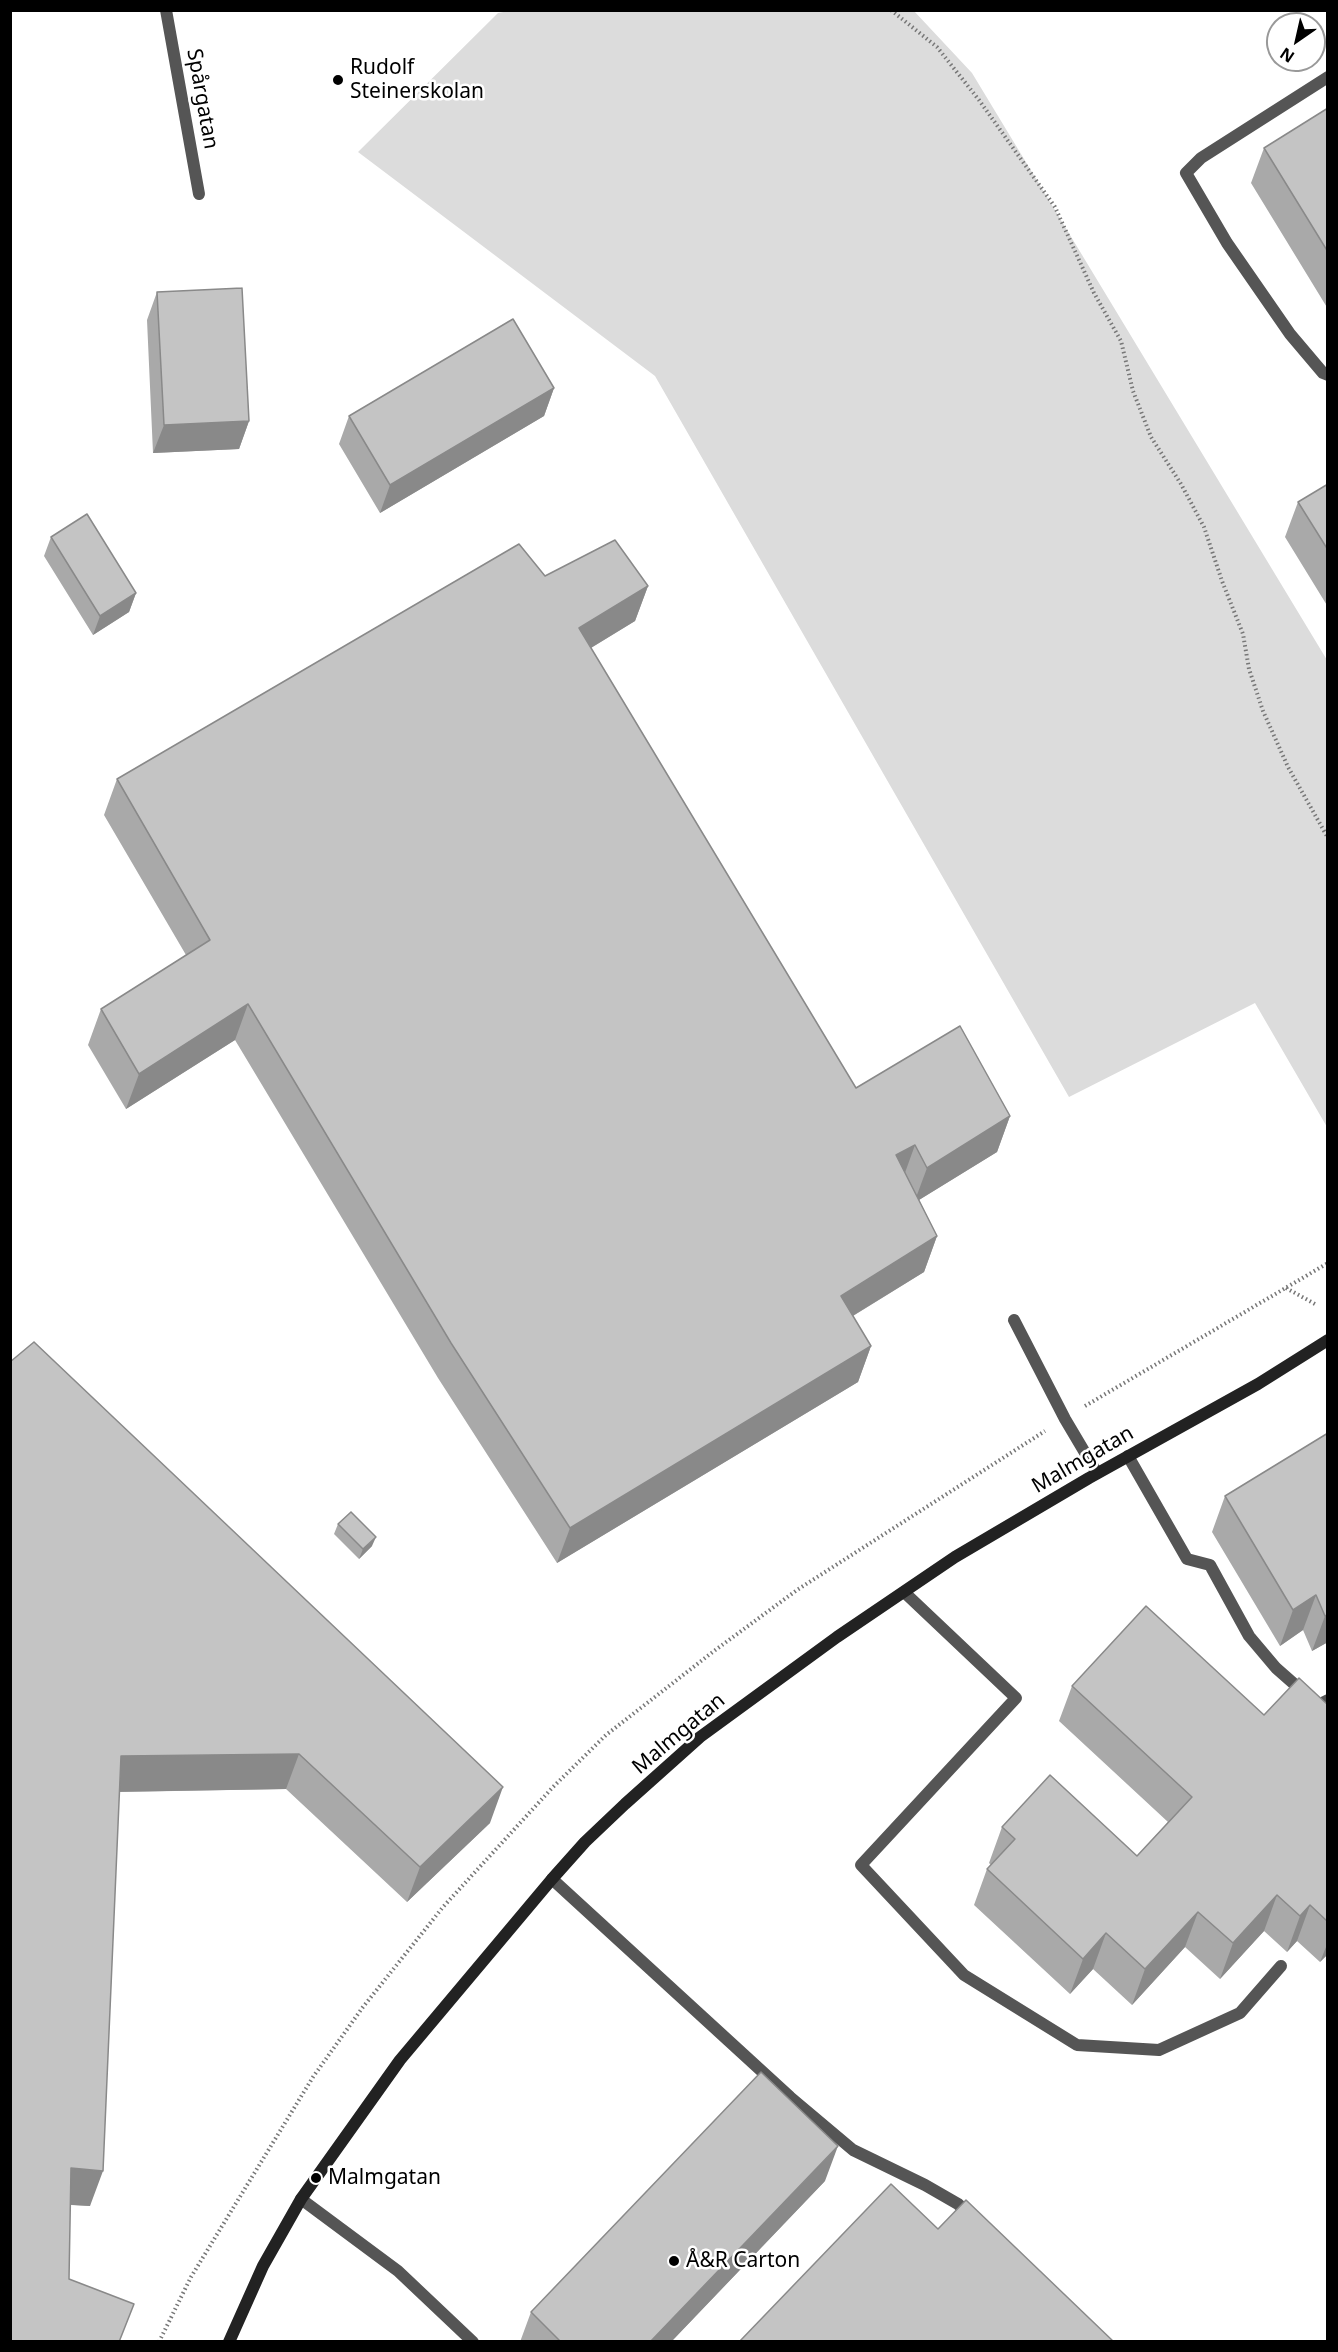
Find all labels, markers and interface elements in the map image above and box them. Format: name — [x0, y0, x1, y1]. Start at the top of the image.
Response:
north arrow — [1266, 12, 1326, 72]
text: N — [1276, 43, 1299, 68]
street label: Spårgatan — [181, 47, 223, 151]
place label: Rudolf Steinerskolan — [350, 55, 484, 105]
marker: Rudolf Steinerskolan — [331, 73, 345, 87]
street label: Malmgatan — [1028, 1421, 1138, 1499]
street label: Malmgatan — [628, 1688, 730, 1780]
place label: Malmgatan — [328, 2165, 441, 2191]
marker: Malmgatan — [309, 2171, 323, 2185]
place label: Å&R Carton — [686, 2248, 800, 2274]
marker: Å&R Carton — [667, 2254, 681, 2268]

